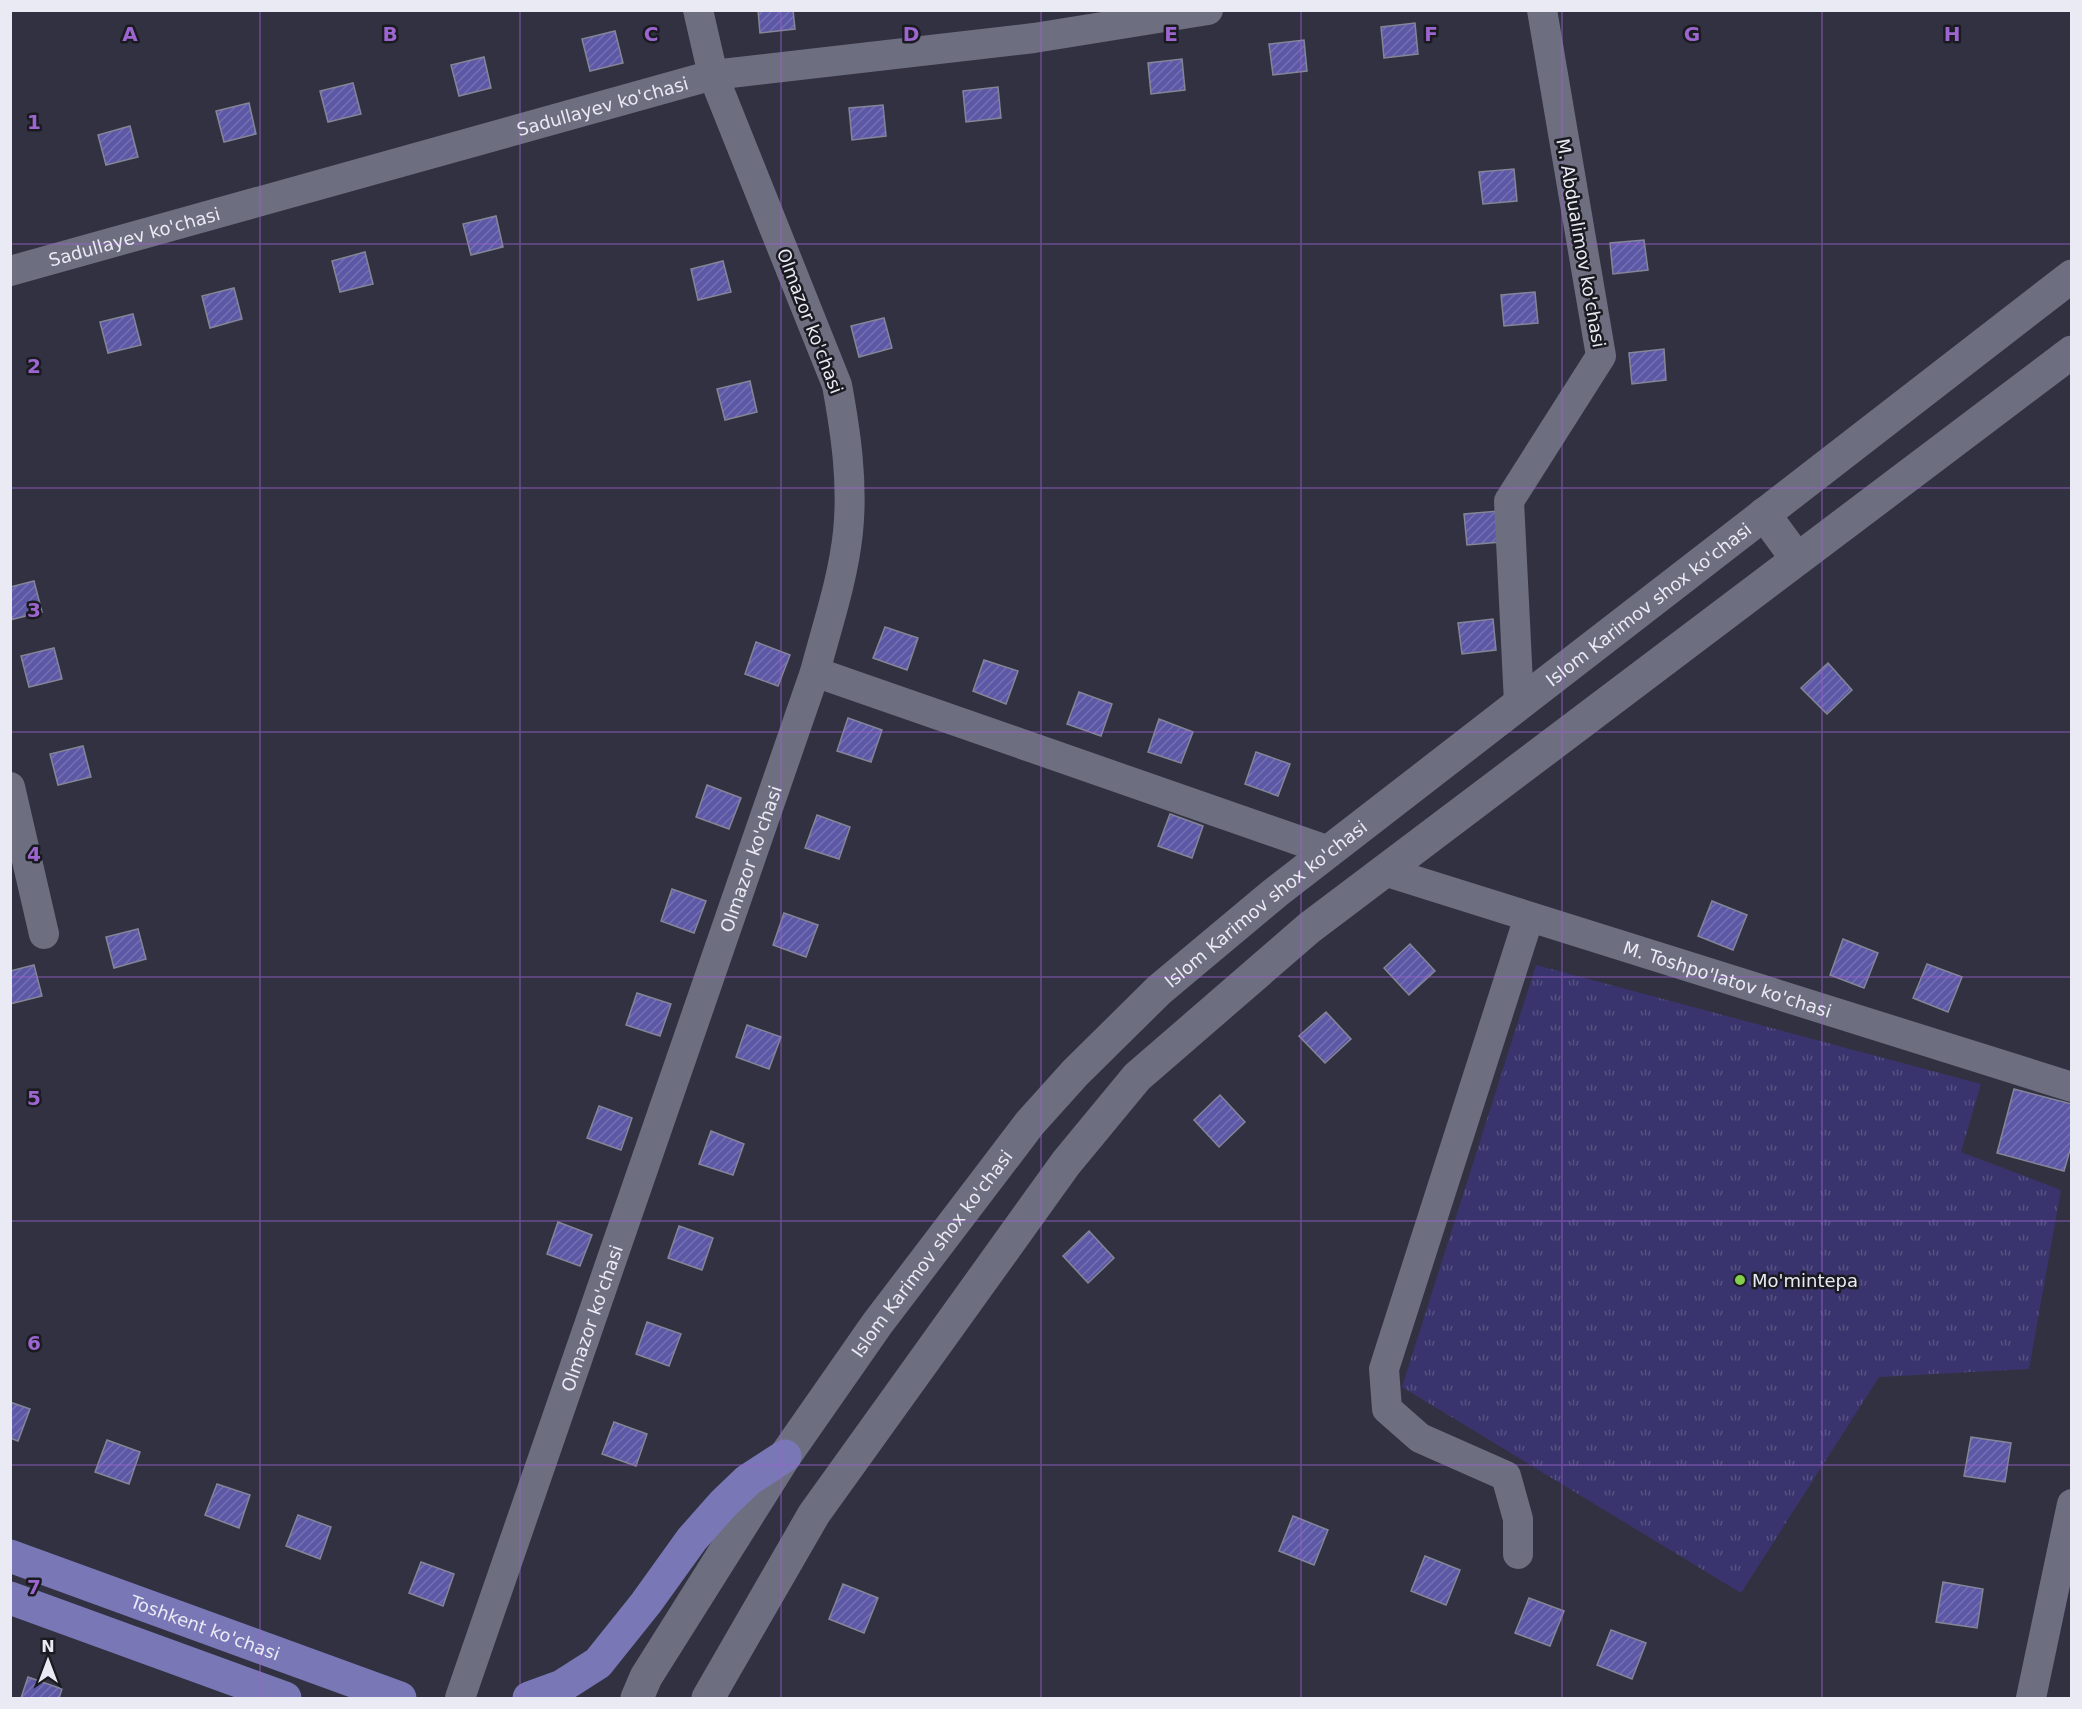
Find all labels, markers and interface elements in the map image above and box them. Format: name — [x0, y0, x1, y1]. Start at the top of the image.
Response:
text: A — [122, 22, 138, 46]
text: B — [382, 22, 398, 46]
text: C — [644, 22, 658, 46]
text: D — [903, 22, 919, 46]
text: E — [1164, 22, 1178, 46]
text: F — [1424, 22, 1438, 46]
text: G — [1684, 22, 1700, 46]
text: H — [1944, 22, 1960, 46]
street label: Sadullayev ko'chasi — [514, 72, 690, 140]
text: 1 — [27, 110, 41, 134]
street label: M. Abdualimov ko'chasi — [1552, 137, 1610, 349]
street label: Sadullayev ko'chasi — [46, 202, 222, 270]
street label: Olmazor ko'chasi — [773, 245, 847, 397]
text: 2 — [27, 354, 41, 378]
street label: Islom Karimov shox ko'chasi — [1541, 518, 1755, 690]
text: 3 — [27, 598, 41, 622]
street label: Olmazor ko'chasi — [715, 783, 785, 935]
street label: Islom Karimov shox ko'chasi — [1160, 815, 1371, 992]
text: 4 — [27, 842, 41, 866]
street label: M. Toshpo'latov ko'chasi — [1621, 936, 1834, 1021]
text: 5 — [27, 1086, 41, 1110]
street label: Islom Karimov shox ko'chasi — [847, 1146, 1016, 1361]
street label: Olmazor ko'chasi — [556, 1242, 627, 1394]
place label: Mo'mintepa — [1752, 1270, 1858, 1291]
marker: Mo'mintepa — [1733, 1273, 1747, 1287]
text: 6 — [27, 1331, 41, 1355]
text: 7 — [27, 1575, 41, 1599]
street label: Toshkent ko'chasi — [127, 1590, 283, 1664]
north arrow — [18, 1631, 78, 1691]
text: N — [41, 1637, 55, 1656]

